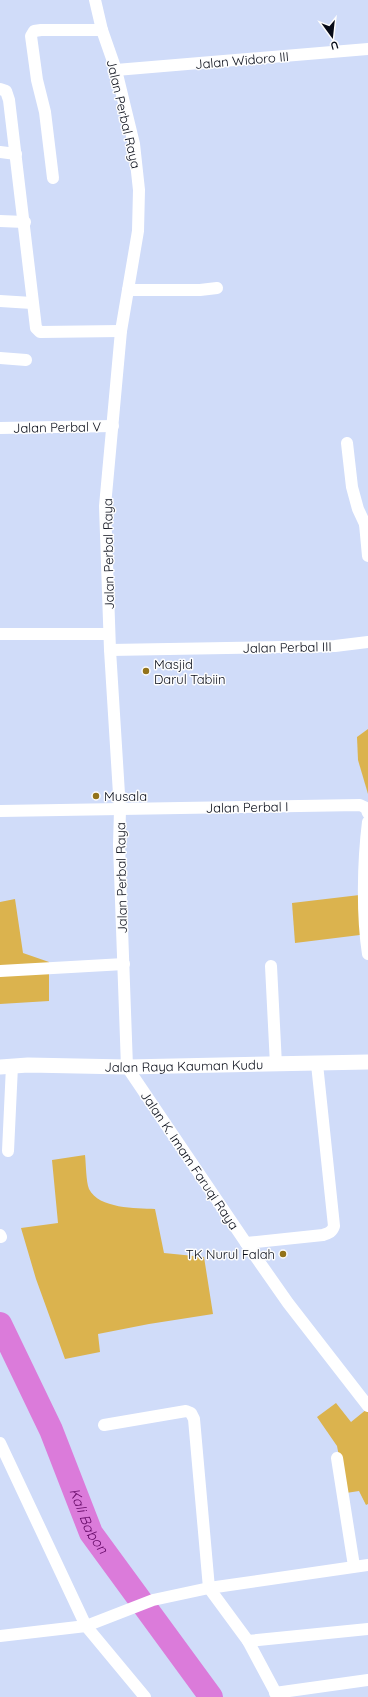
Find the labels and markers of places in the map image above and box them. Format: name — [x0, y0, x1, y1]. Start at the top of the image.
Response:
place label: Masjid Darul Tabiin — [154, 656, 226, 687]
marker: Masjid Darul Tabiin — [141, 666, 151, 676]
place label: Musala — [104, 788, 147, 804]
marker: Musala — [91, 791, 101, 801]
place label: TK Nurul Falah — [186, 1246, 275, 1262]
marker: TK Nurul Falah — [278, 1249, 288, 1259]

